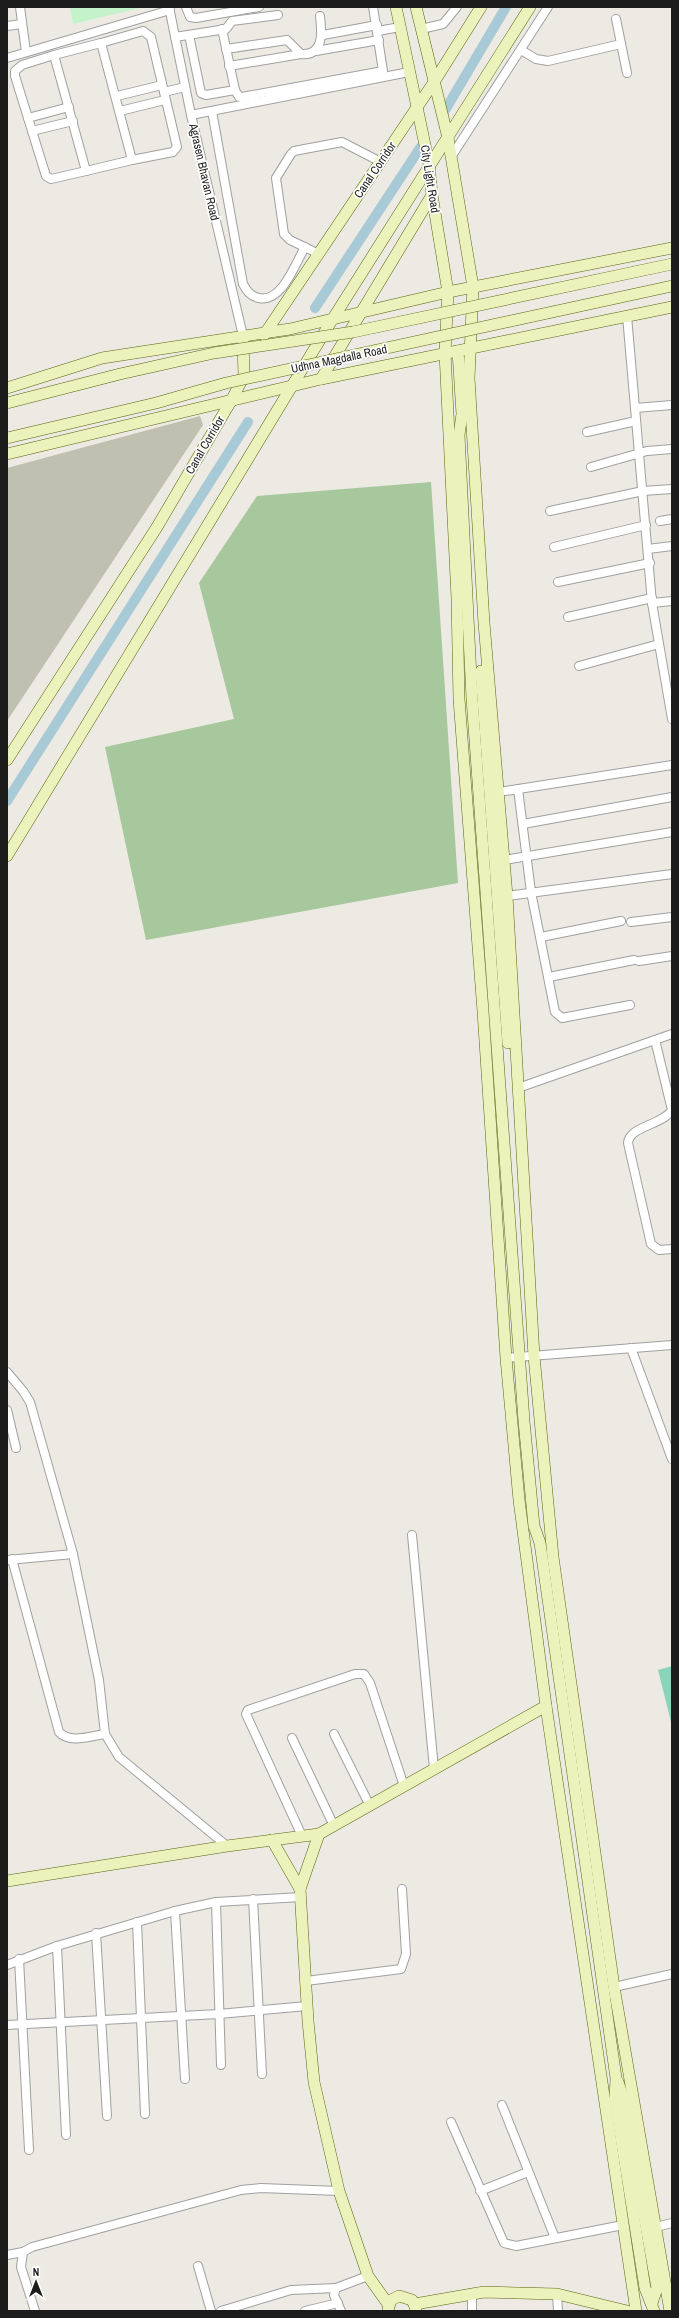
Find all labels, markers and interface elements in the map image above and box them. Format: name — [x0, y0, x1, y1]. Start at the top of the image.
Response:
street label: Agrasen Bhavan Road — [185, 121, 223, 222]
street label: Canal Corridor — [350, 138, 400, 201]
street label: City Light Road — [417, 144, 443, 214]
street label: Udhna Magdalla Road — [289, 341, 389, 377]
street label: Canal Corridor — [182, 412, 228, 477]
north arrow — [16, 2262, 56, 2302]
text: N — [33, 2265, 39, 2279]

